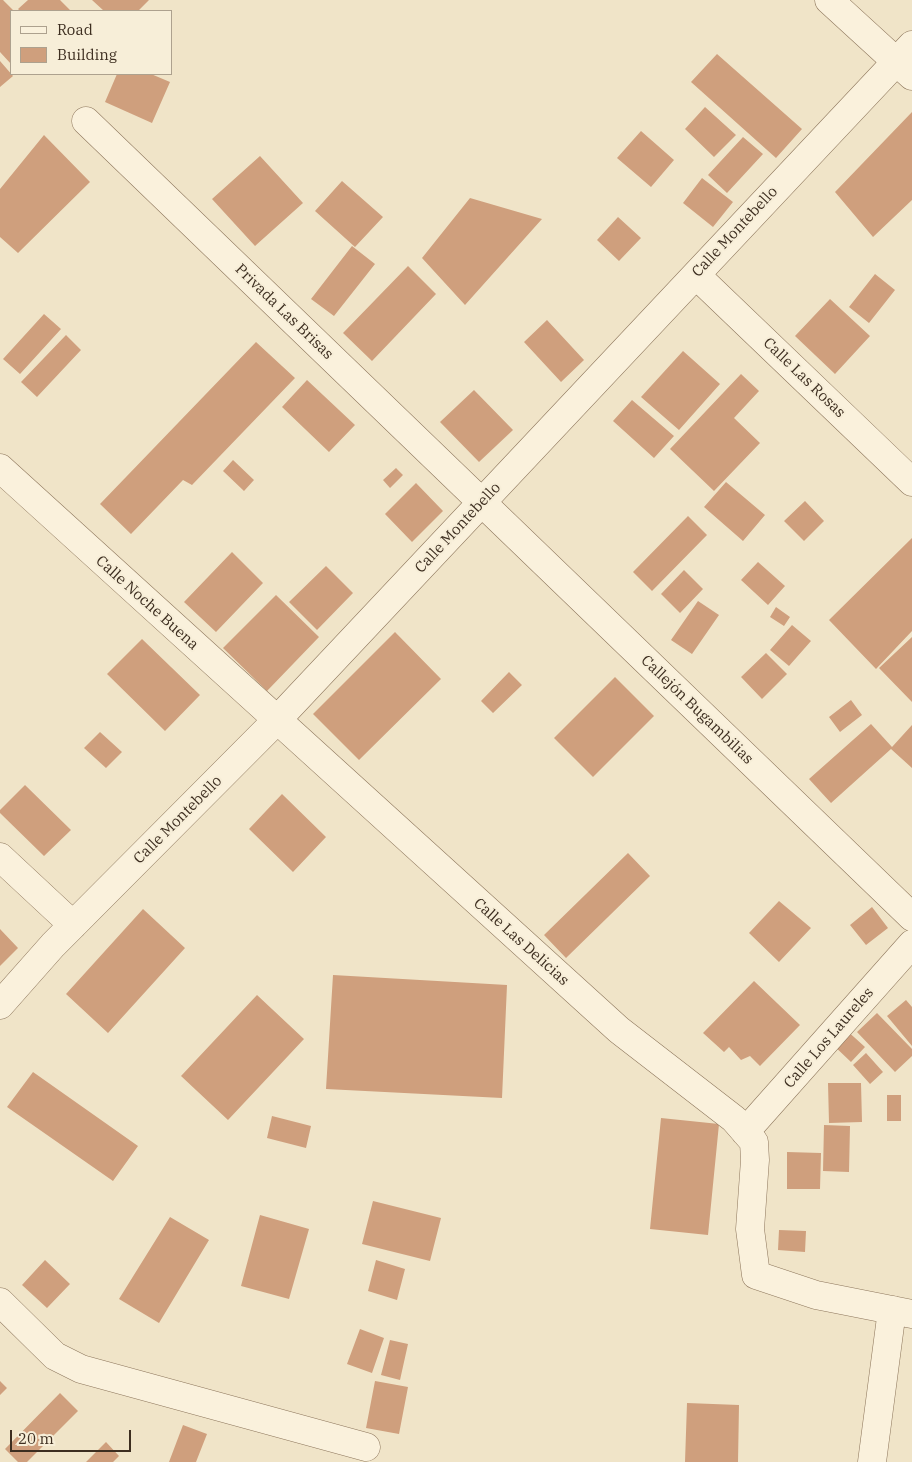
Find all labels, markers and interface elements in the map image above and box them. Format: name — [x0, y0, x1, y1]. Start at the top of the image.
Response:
legend — [10, 10, 172, 75]
text: Road — [57, 20, 93, 39]
text: Building — [57, 45, 117, 64]
street label: Calle Montebello — [688, 183, 782, 281]
street label: Privada Las Brisas — [231, 261, 337, 363]
street label: Calle Las Rosas — [759, 334, 849, 422]
street label: Calle Montebello — [411, 479, 505, 577]
street label: Calle Noche Buena — [92, 552, 202, 654]
street label: Callejón Bugambilias — [637, 652, 757, 768]
street label: Calle Montebello — [130, 772, 226, 868]
street label: Calle Las Delicias — [470, 894, 572, 990]
street label: Calle Los Laureles — [780, 984, 878, 1092]
scale bar — [12, 1420, 134, 1452]
text: 20 m — [18, 1429, 54, 1448]

